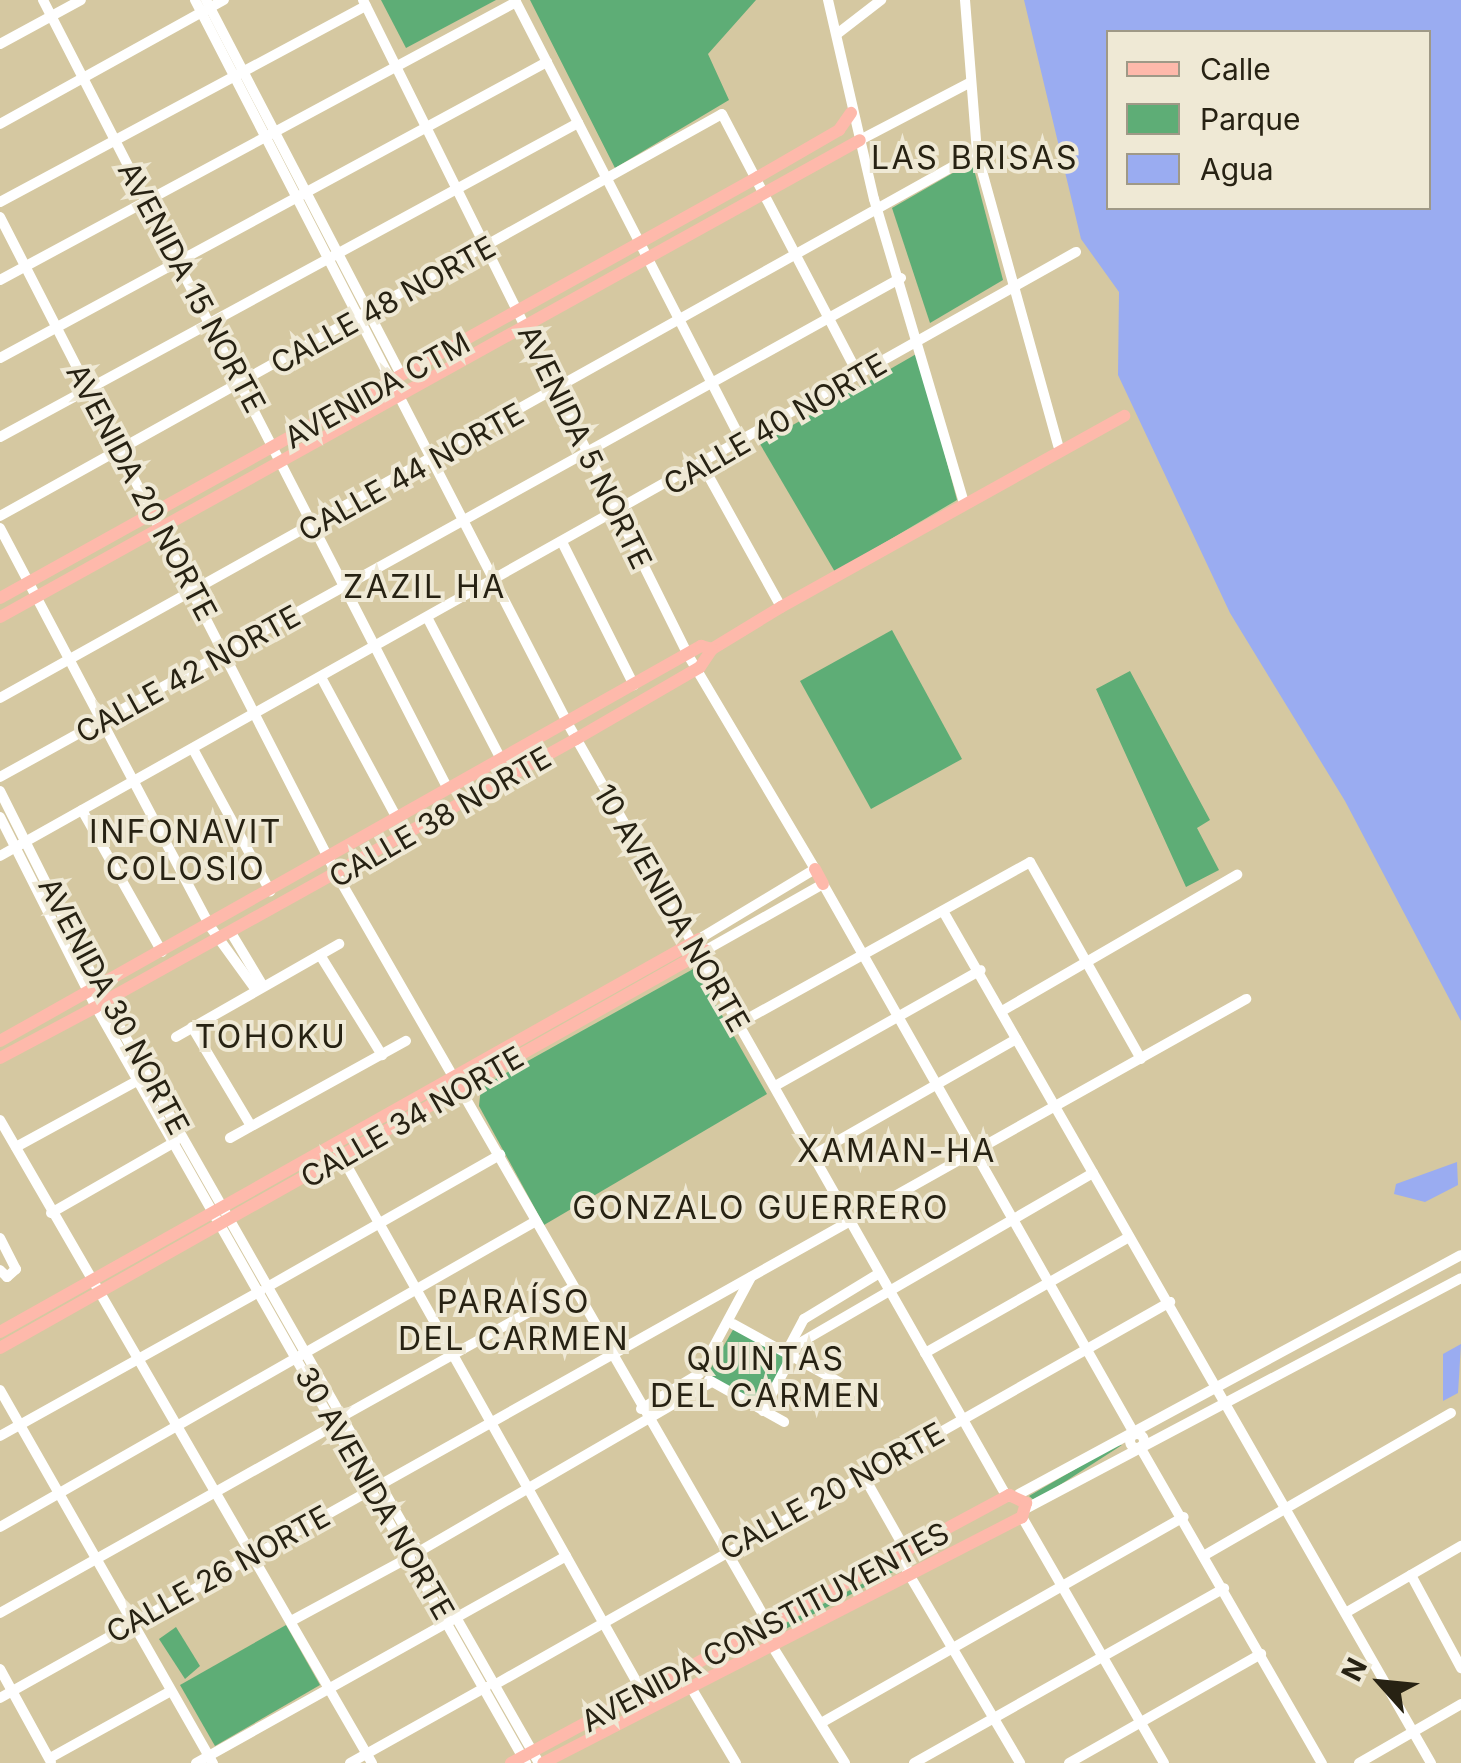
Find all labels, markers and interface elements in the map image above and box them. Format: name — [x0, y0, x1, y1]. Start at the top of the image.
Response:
legend — [1106, 30, 1431, 210]
text: Calle — [1200, 51, 1271, 87]
text: Parque — [1200, 101, 1300, 137]
district label: LAS BRISAS — [871, 139, 1079, 177]
text: Agua — [1200, 151, 1274, 187]
street label: AVENIDA 15 NORTE — [111, 155, 273, 419]
street label: CALLE 48 NORTE — [264, 228, 502, 382]
street label: AVENIDA 5 NORTE — [510, 319, 660, 575]
street label: AVENIDA CTM — [278, 324, 476, 456]
street label: CALLE 40 NORTE — [657, 346, 893, 502]
street label: AVENIDA 20 NORTE — [59, 357, 225, 627]
street label: CALLE 44 NORTE — [292, 395, 530, 549]
district label: ZAZIL HA — [343, 568, 507, 606]
street label: CALLE 42 NORTE — [70, 597, 306, 751]
street label: CALLE 38 NORTE — [323, 739, 557, 895]
street label: 10 AVENIDA NORTE — [587, 778, 757, 1038]
district label: INFONAVIT COLOSIO — [89, 814, 283, 889]
street label: AVENIDA 30 NORTE — [31, 871, 197, 1141]
district label: TOHOKU — [195, 1018, 347, 1056]
street label: CALLE 34 NORTE — [294, 1039, 530, 1195]
district label: XAMAN-HA — [797, 1132, 997, 1170]
district label: GONZALO GUERRERO — [572, 1189, 950, 1227]
district label: PARAÍSO DEL CARMEN — [398, 1284, 630, 1359]
district label: QUINTAS DEL CARMEN — [650, 1341, 882, 1416]
street label: 30 AVENIDA NORTE — [288, 1360, 462, 1626]
street label: CALLE 20 NORTE — [714, 1415, 950, 1567]
street label: CALLE 26 NORTE — [100, 1498, 336, 1650]
street label: AVENIDA CONSTITUYENTES — [575, 1515, 955, 1739]
north arrow — [1331, 1633, 1431, 1733]
text: N — [1334, 1652, 1374, 1687]

